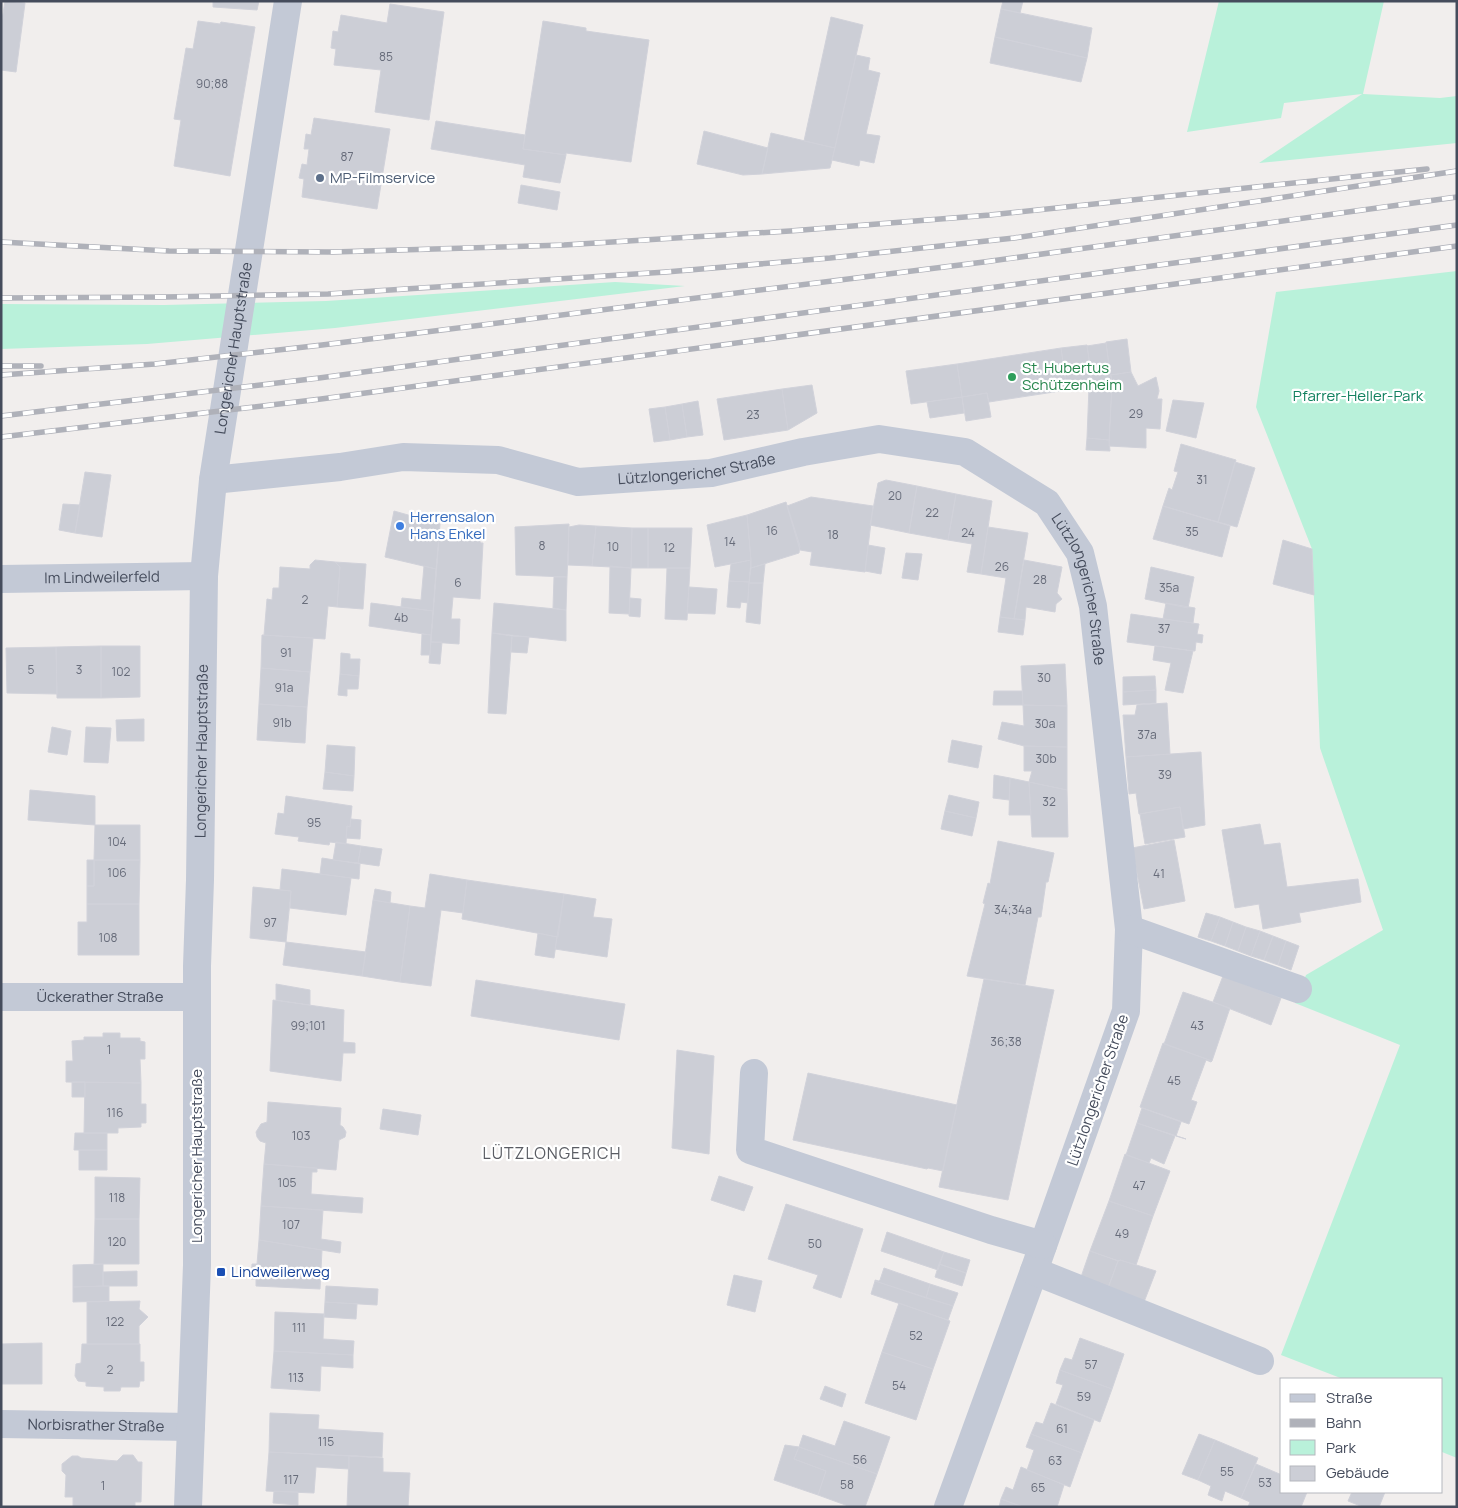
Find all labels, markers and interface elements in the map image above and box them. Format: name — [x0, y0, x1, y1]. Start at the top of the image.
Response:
house number: 85 — [379, 48, 393, 65]
house number: 90;88 — [196, 75, 228, 92]
house number: 87 — [341, 148, 354, 165]
place label: MP-Filmservice — [330, 167, 435, 188]
marker: MP-Filmservice — [314, 172, 326, 184]
street label: Longericher Hauptstraße — [209, 260, 257, 436]
place label: St. Hubertus Schützenheim — [1022, 357, 1122, 395]
marker: St. Hubertus Schützenheim — [1006, 371, 1018, 383]
park label: Pfarrer-Heller-Park — [1293, 385, 1424, 406]
house number: 29 — [1129, 405, 1143, 422]
house number: 23 — [746, 406, 760, 423]
street label: Lützlongericher Straße — [617, 448, 778, 489]
house number: 31 — [1196, 471, 1208, 488]
house number: 20 — [888, 487, 902, 504]
house number: 22 — [925, 504, 939, 521]
place label: Herrensalon Hans Enkel — [410, 506, 495, 544]
street label: Lützlongericher Straße — [1047, 509, 1111, 666]
marker: Herrensalon Hans Enkel — [394, 520, 406, 532]
house number: 16 — [766, 522, 778, 539]
house number: 35 — [1185, 523, 1199, 540]
house number: 24 — [961, 524, 975, 541]
house number: 18 — [827, 526, 839, 543]
house number: 14 — [724, 533, 736, 550]
house number: 8 — [539, 537, 546, 554]
house number: 10 — [607, 538, 619, 555]
house number: 12 — [663, 539, 675, 556]
house number: 26 — [995, 558, 1009, 575]
street label: Im Lindweilerfeld — [44, 566, 160, 588]
house number: 28 — [1033, 571, 1047, 588]
house number: 6 — [454, 574, 462, 591]
house number: 35a — [1159, 579, 1179, 596]
house number: 2 — [302, 591, 309, 608]
house number: 4b — [394, 609, 408, 626]
house number: 37 — [1158, 620, 1170, 637]
house number: 91 — [280, 644, 292, 661]
house number: 5 — [28, 661, 35, 678]
house number: 3 — [76, 661, 82, 678]
house number: 102 — [112, 663, 131, 680]
street label: Longericher Hauptstraße — [190, 664, 213, 838]
house number: 30 — [1037, 669, 1051, 686]
house number: 91a — [275, 679, 293, 696]
house number: 91b — [272, 714, 292, 731]
house number: 30a — [1035, 715, 1055, 732]
house number: 37a — [1137, 726, 1157, 743]
house number: 30b — [1035, 750, 1057, 767]
house number: 39 — [1158, 766, 1172, 783]
house number: 32 — [1042, 793, 1056, 810]
house number: 95 — [307, 814, 321, 831]
house number: 104 — [107, 833, 127, 850]
house number: 106 — [107, 864, 127, 881]
house number: 41 — [1153, 865, 1165, 882]
house number: 34;34a — [994, 901, 1032, 918]
house number: 97 — [263, 914, 277, 931]
house number: 108 — [99, 929, 118, 946]
street label: Ückerather Straße — [37, 986, 164, 1007]
street label: Lützlongericher Straße — [1062, 1011, 1133, 1169]
house number: 99;101 — [290, 1017, 326, 1034]
house number: 43 — [1190, 1017, 1204, 1034]
house number: 36;38 — [990, 1033, 1022, 1050]
house number: 1 — [107, 1041, 111, 1058]
street label: Longericher Hauptstraße — [186, 1069, 207, 1243]
house number: 45 — [1167, 1072, 1181, 1089]
house number: 116 — [107, 1104, 123, 1121]
house number: 103 — [292, 1127, 310, 1144]
district label: LÜTZLONGERICH — [483, 1142, 621, 1164]
house number: 105 — [278, 1174, 297, 1191]
house number: 47 — [1132, 1177, 1146, 1194]
house number: 118 — [109, 1189, 125, 1206]
house number: 107 — [282, 1216, 300, 1233]
house number: 49 — [1115, 1225, 1129, 1242]
house number: 120 — [108, 1233, 126, 1250]
house number: 50 — [808, 1235, 822, 1252]
place label: Lindweilerweg — [231, 1261, 330, 1282]
marker: Lindweilerweg — [215, 1266, 227, 1278]
house number: 122 — [106, 1313, 124, 1330]
house number: 111 — [292, 1319, 306, 1336]
house number: 52 — [909, 1327, 923, 1344]
house number: 57 — [1085, 1356, 1097, 1373]
house number: 2 — [107, 1361, 114, 1378]
house number: 113 — [288, 1369, 304, 1386]
house number: 54 — [892, 1377, 906, 1394]
legend — [1280, 1378, 1443, 1493]
text: Straße — [1326, 1387, 1373, 1408]
house number: 59 — [1077, 1388, 1091, 1405]
text: Bahn — [1326, 1412, 1361, 1433]
street label: Norbisrather Straße — [27, 1413, 165, 1437]
house number: 61 — [1056, 1420, 1068, 1437]
house number: 115 — [318, 1433, 334, 1450]
text: Park — [1326, 1437, 1356, 1458]
house number: 56 — [853, 1451, 867, 1468]
house number: 63 — [1048, 1452, 1062, 1469]
text: Gebäude — [1326, 1462, 1389, 1483]
house number: 55 — [1220, 1463, 1234, 1480]
house number: 117 — [283, 1471, 299, 1488]
house number: 53 — [1258, 1474, 1272, 1491]
house number: 58 — [840, 1476, 854, 1493]
house number: 1 — [101, 1477, 105, 1494]
house number: 65 — [1031, 1479, 1045, 1496]

